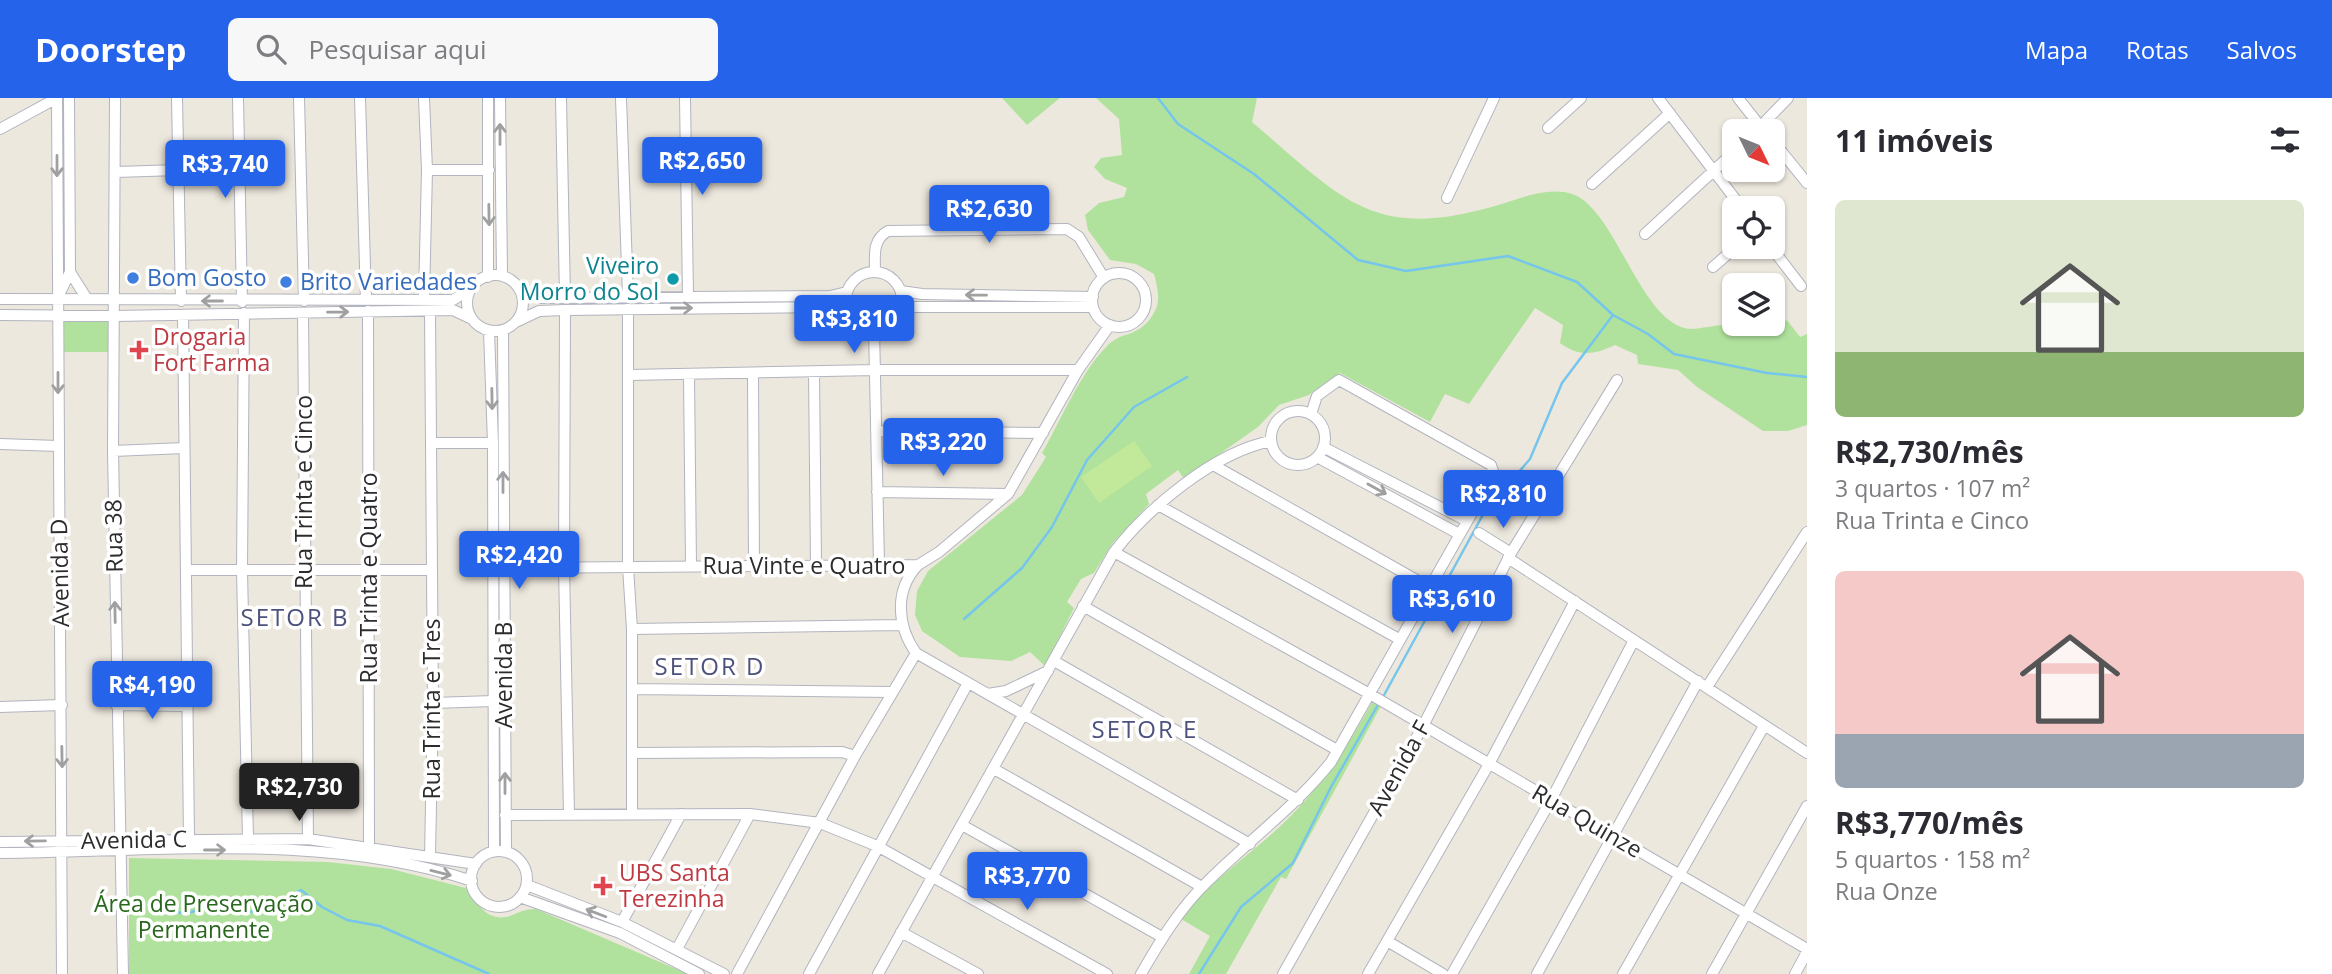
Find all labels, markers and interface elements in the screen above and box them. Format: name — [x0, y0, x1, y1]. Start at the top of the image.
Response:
search box — [228, 18, 718, 81]
text: Doorstep — [35, 27, 186, 72]
icon: search — [252, 30, 290, 68]
text: Pesquisar aqui — [308, 31, 487, 67]
text: Mapa — [2025, 33, 2088, 66]
text: Rotas — [2126, 33, 2189, 66]
text: Salvos — [2227, 33, 2297, 66]
north arrow — [1722, 119, 1785, 182]
map controls — [1722, 119, 1785, 336]
text: 11 imóveis — [1835, 120, 1993, 161]
icon: filters — [2266, 121, 2304, 159]
one-way arrow — [493, 123, 507, 146]
pin: R$2,650 — [637, 138, 767, 197]
pin: R$3,740 — [160, 140, 290, 200]
text: R$2,650 — [658, 144, 746, 176]
text: R$3,740 — [181, 147, 269, 179]
one-way arrow — [50, 154, 64, 177]
pin: R$2,630 — [924, 186, 1054, 245]
text: R$2,630 — [945, 192, 1033, 224]
button: locate — [1722, 196, 1785, 259]
one-way arrow — [483, 203, 496, 226]
icon: home — [2007, 245, 2133, 371]
place label: Viveiro Morro do Sol — [520, 249, 659, 307]
place label: Bom Gosto — [147, 261, 267, 293]
place label: Brito Variedades — [300, 265, 478, 297]
marker: Bom Gosto — [125, 270, 141, 286]
marker: Viveiro Morro do Sol — [665, 271, 681, 287]
button: layers — [1722, 273, 1785, 336]
marker: Brito Variedades — [278, 274, 294, 290]
one-way arrow — [964, 288, 987, 302]
one-way arrow — [200, 294, 223, 308]
pin: R$3,810 — [789, 296, 919, 355]
one-way arrow — [670, 301, 693, 315]
text: R$3,810 — [810, 302, 898, 334]
one-way arrow — [326, 305, 349, 319]
place label: Drogaria Fort Farma — [153, 320, 270, 378]
marker: Drogaria Fort Farma — [131, 342, 147, 358]
one-way arrow — [51, 371, 65, 394]
one-way arrow — [485, 387, 498, 410]
street label: Rua Trinta e Cinco — [287, 395, 319, 589]
pin: R$3,220 — [878, 418, 1008, 478]
text: R$3,220 — [899, 425, 987, 457]
text: R$2,730/mês — [1835, 431, 2024, 472]
pin: R$2,810 — [1438, 470, 1568, 530]
one-way arrow — [496, 471, 510, 494]
street label: Rua Trinta e Quatro — [352, 472, 384, 684]
text: 3 quartos · 107 m² — [1835, 472, 2030, 504]
text: R$2,810 — [1459, 477, 1547, 509]
one-way arrow — [1366, 483, 1387, 497]
street label: Rua 38 — [96, 499, 130, 573]
text: Rua Trinta e Cinco — [1835, 504, 2029, 536]
street label: Avenida D — [42, 519, 76, 627]
pin: R$2,420 — [454, 532, 584, 591]
text: R$2,420 — [475, 538, 563, 570]
street label: Rua Vinte e Quatro — [703, 549, 905, 581]
pin: R$3,610 — [1387, 575, 1517, 635]
text: R$3,610 — [1408, 582, 1496, 614]
district label: SETOR B — [241, 600, 349, 633]
one-way arrow — [108, 601, 122, 624]
icon: home — [2007, 616, 2133, 742]
street label: Rua Trinta e Tres — [415, 619, 447, 799]
street label: Avenida B — [487, 622, 519, 728]
district label: SETOR D — [655, 649, 765, 682]
pin: R$4,190 — [87, 662, 217, 721]
text: R$4,190 — [108, 668, 196, 700]
district label: SETOR E — [1092, 712, 1198, 745]
street label: Avenida F — [1359, 714, 1437, 821]
one-way arrow — [56, 746, 69, 769]
pin: R$2,730 — [234, 764, 364, 823]
text: R$2,730 — [255, 770, 343, 802]
one-way arrow — [498, 772, 512, 795]
street label: Rua Quinze — [1526, 776, 1649, 865]
text: R$3,770/mês — [1835, 802, 2024, 843]
street label: Avenida C — [81, 822, 187, 856]
one-way arrow — [24, 834, 47, 848]
text: 5 quartos · 158 m² — [1835, 843, 2030, 875]
one-way arrow — [203, 844, 226, 857]
pin: R$3,770 — [962, 852, 1092, 912]
place label: UBS Santa Terezinha — [619, 856, 730, 914]
text: R$3,770 — [983, 859, 1071, 891]
one-way arrow — [429, 866, 452, 880]
text: Rua Onze — [1835, 875, 1938, 907]
marker: UBS Santa Terezinha — [593, 876, 613, 896]
park label: Área de Preservação Permanente — [94, 887, 314, 945]
one-way arrow — [586, 906, 608, 918]

